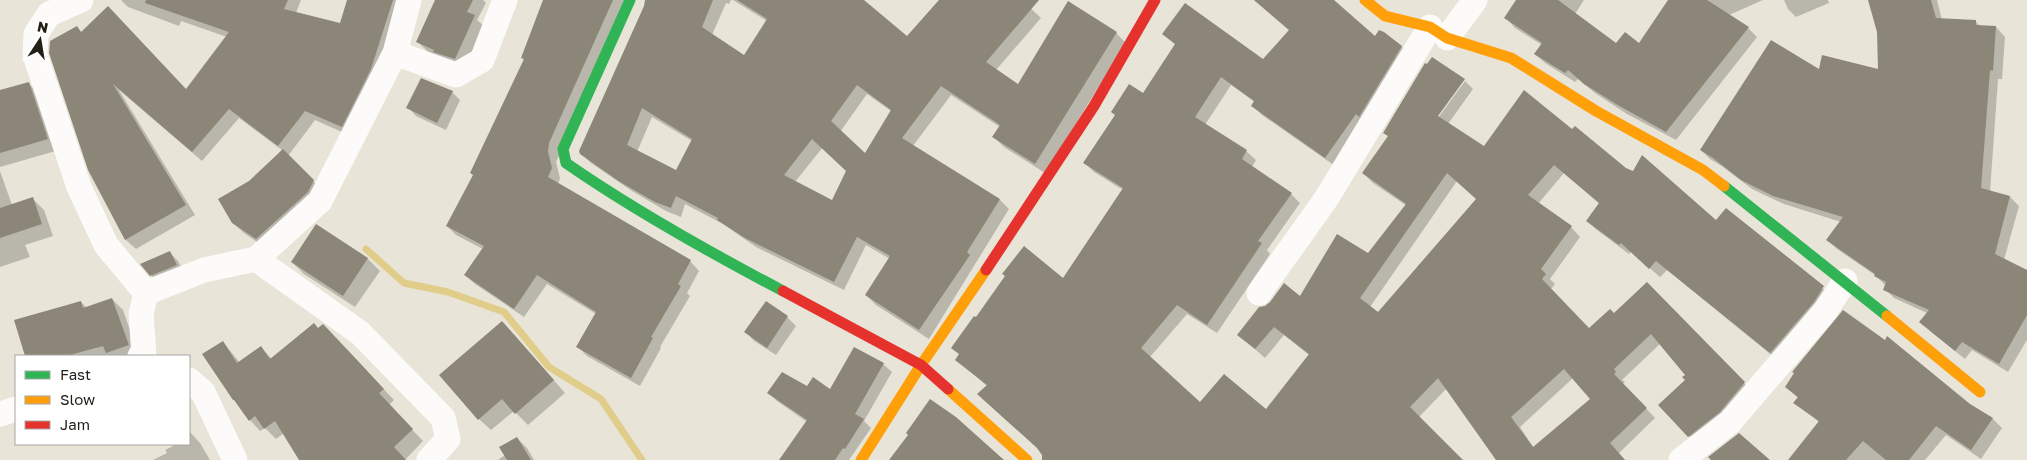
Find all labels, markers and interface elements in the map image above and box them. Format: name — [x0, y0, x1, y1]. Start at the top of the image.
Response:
north arrow — [15, 15, 65, 65]
text: N — [36, 17, 50, 36]
legend — [15, 355, 190, 445]
text: Fast — [60, 365, 91, 383]
text: Slow — [60, 390, 95, 408]
text: Jam — [60, 415, 90, 433]

